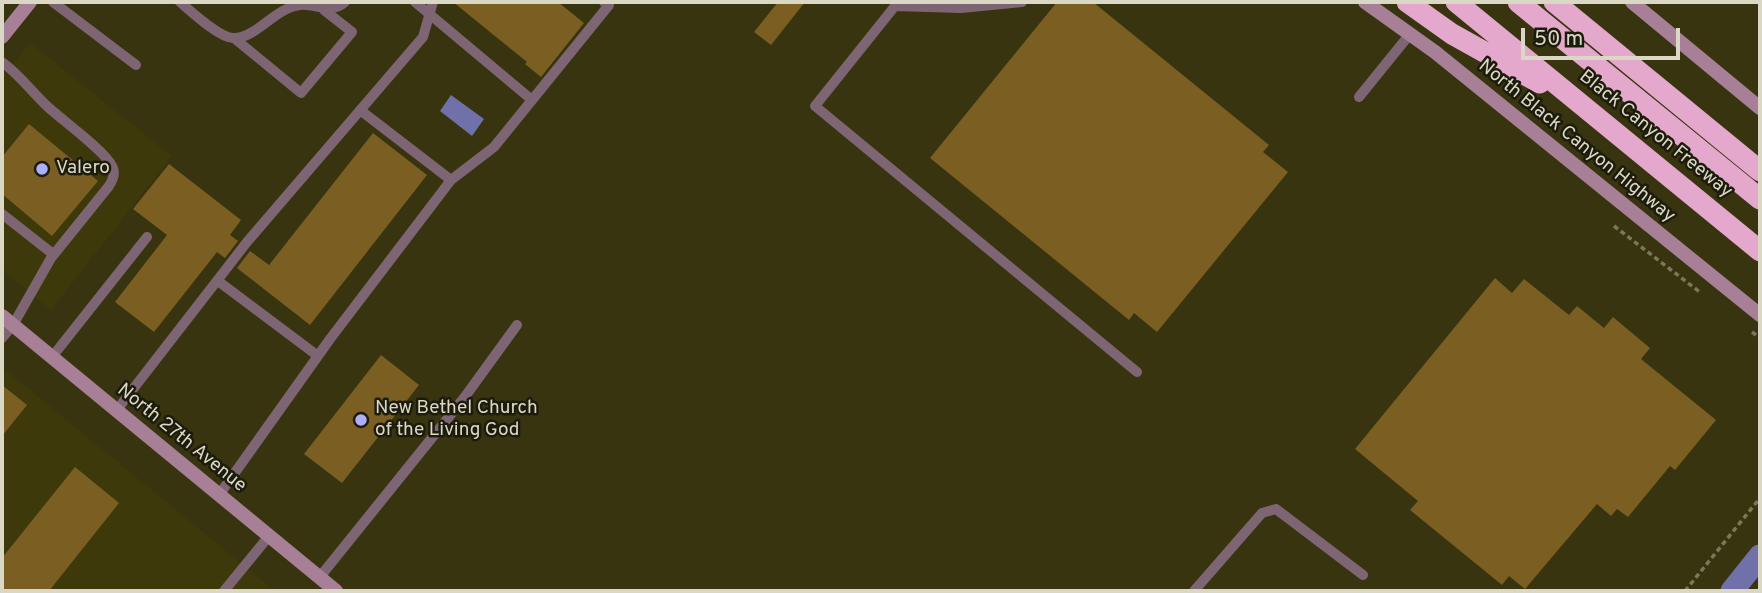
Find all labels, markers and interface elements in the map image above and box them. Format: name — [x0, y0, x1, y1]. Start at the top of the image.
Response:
scale bar — [1524, 14, 1683, 58]
text: 50 m — [1534, 26, 1583, 53]
street label: North Black Canyon Highway — [1473, 55, 1679, 229]
street label: Black Canyon Freeway — [1574, 66, 1736, 204]
place label: Valero — [56, 158, 110, 180]
marker: Valero — [34, 161, 50, 177]
street label: North 27th Avenue — [112, 380, 250, 498]
place label: New Bethel Church of the Living God — [375, 398, 538, 442]
marker: New Bethel Church of the Living God — [353, 412, 369, 428]

